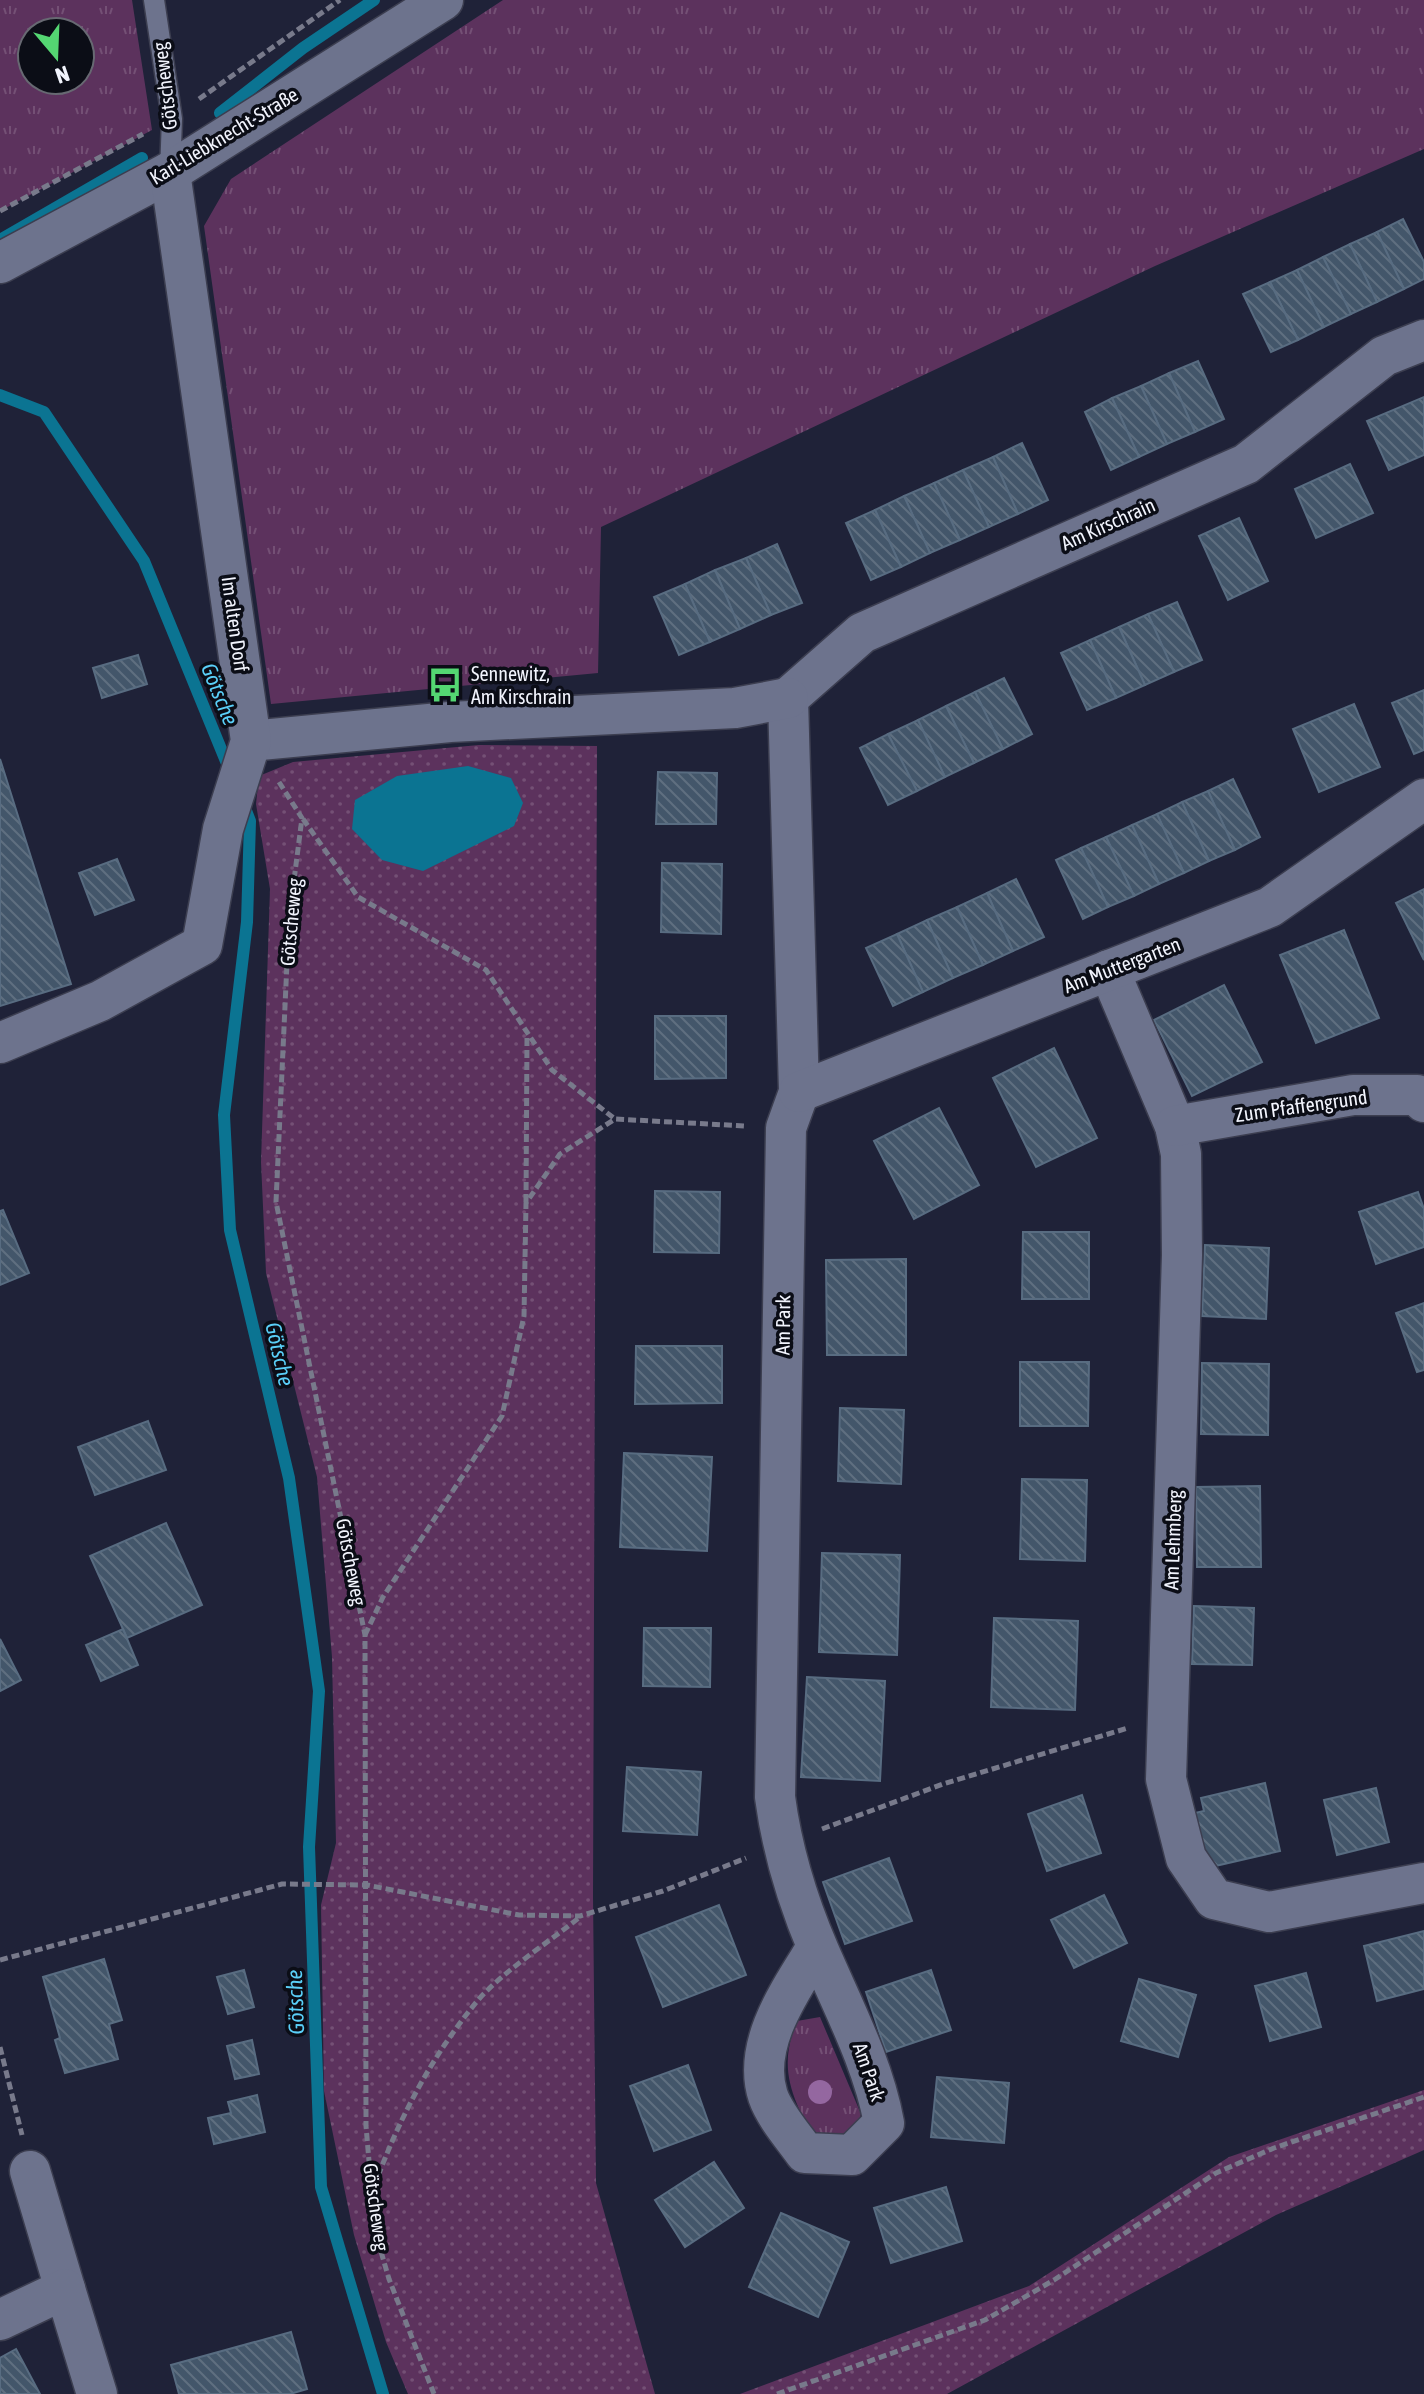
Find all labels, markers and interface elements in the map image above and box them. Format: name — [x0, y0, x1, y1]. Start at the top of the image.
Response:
north arrow — [16, 16, 96, 96]
street label: Götscheweg — [148, 40, 181, 131]
text: N — [52, 61, 73, 89]
street label: Karl-Liebknecht-Straße — [146, 82, 302, 189]
street label: Am Kirschrain — [1057, 493, 1158, 554]
street label: Im alten Dorf — [217, 575, 254, 673]
water label: Götsche — [196, 659, 244, 729]
place label: Sennewitz, Am Kirschrain — [471, 662, 572, 708]
bus stop icon: Sennewitz, Am Kirschrain — [426, 666, 464, 704]
street label: Götscheweg — [275, 877, 306, 967]
street label: Am Muttergarten — [1060, 932, 1183, 997]
street label: Zum Pfaffengrund — [1233, 1085, 1369, 1126]
street label: Am Park — [770, 1294, 795, 1355]
water label: Götsche — [260, 1319, 300, 1389]
street label: Am Lehmberg — [1159, 1489, 1186, 1591]
street label: Götscheweg — [332, 1516, 371, 1608]
water label: Götsche — [281, 1969, 309, 2035]
street label: Am Park — [849, 2040, 890, 2104]
street label: Götscheweg — [359, 2162, 394, 2253]

